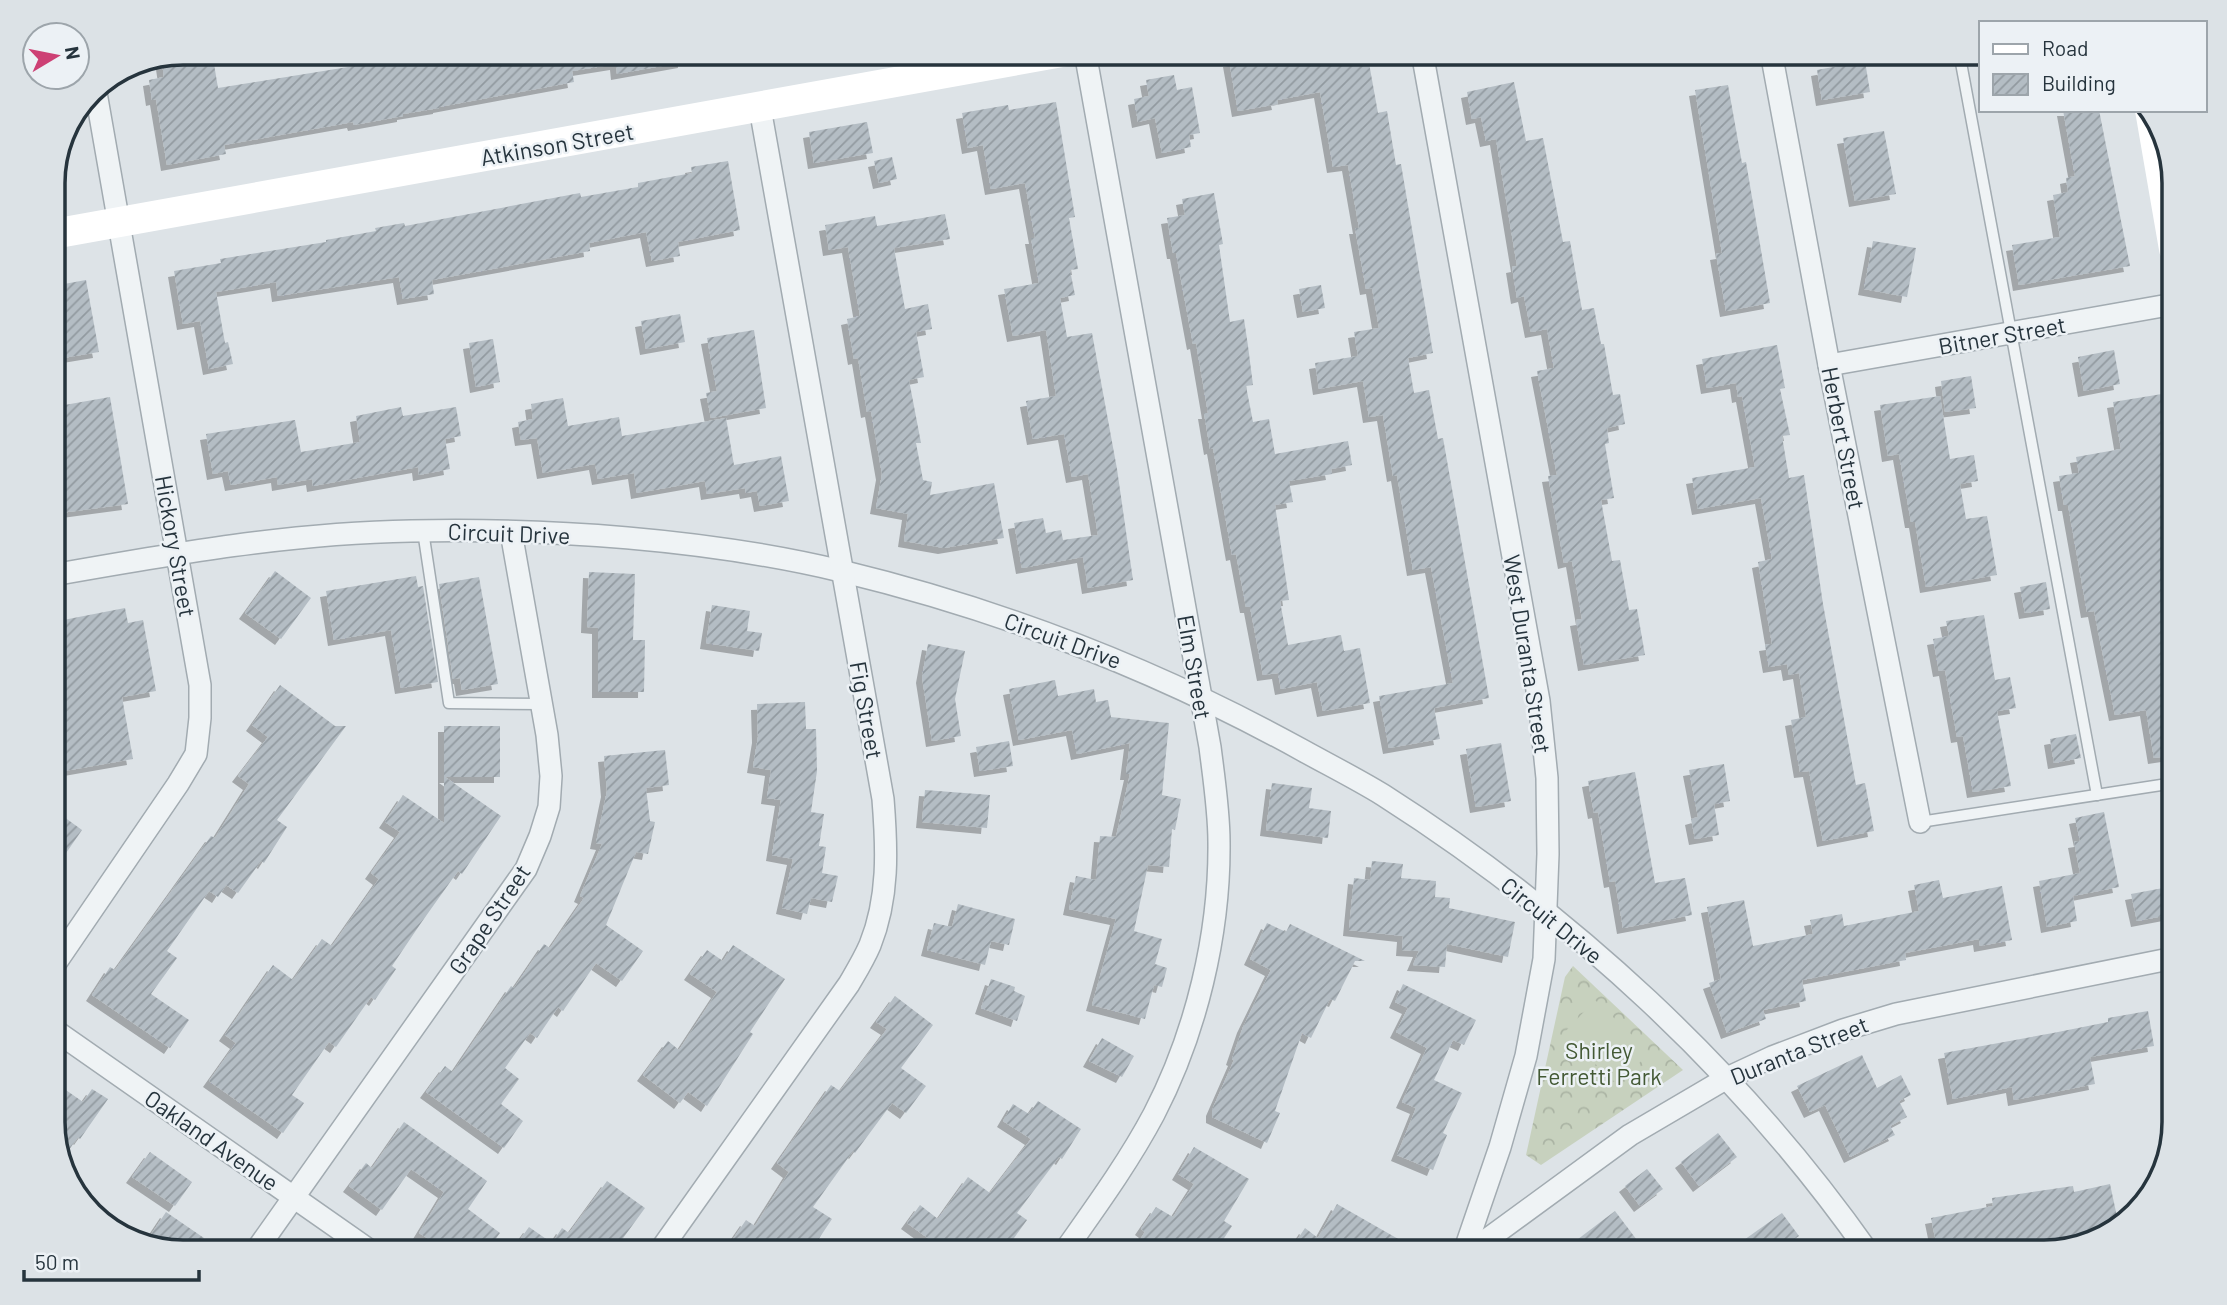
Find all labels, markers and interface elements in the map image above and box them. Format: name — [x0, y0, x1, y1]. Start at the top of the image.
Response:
north arrow — [21, 21, 91, 91]
legend — [1979, 21, 2206, 112]
text: Road — [2042, 35, 2088, 60]
text: N — [61, 45, 86, 61]
text: Building — [2042, 70, 2116, 95]
street label: Atkinson Street — [478, 117, 636, 171]
street label: Bitner Street — [1936, 310, 2068, 360]
street label: Herbert Street — [1816, 364, 1872, 512]
street label: Hickory Street — [150, 473, 202, 619]
street label: Circuit Drive — [447, 517, 571, 549]
street label: West Duranta Street — [1498, 552, 1558, 756]
street label: Circuit Drive — [1001, 606, 1125, 674]
street label: Elm Street — [1172, 613, 1218, 721]
street label: Fig Street — [845, 659, 889, 761]
street label: Grape Street — [442, 859, 536, 979]
street label: Circuit Drive — [1496, 871, 1608, 969]
street label: Duranta Street — [1726, 1010, 1872, 1090]
park label: Shirley Ferretti Park — [1536, 1036, 1662, 1090]
street label: Oakland Avenue — [140, 1084, 284, 1196]
scale bar — [24, 1238, 200, 1282]
text: 50 m — [35, 1249, 79, 1274]

